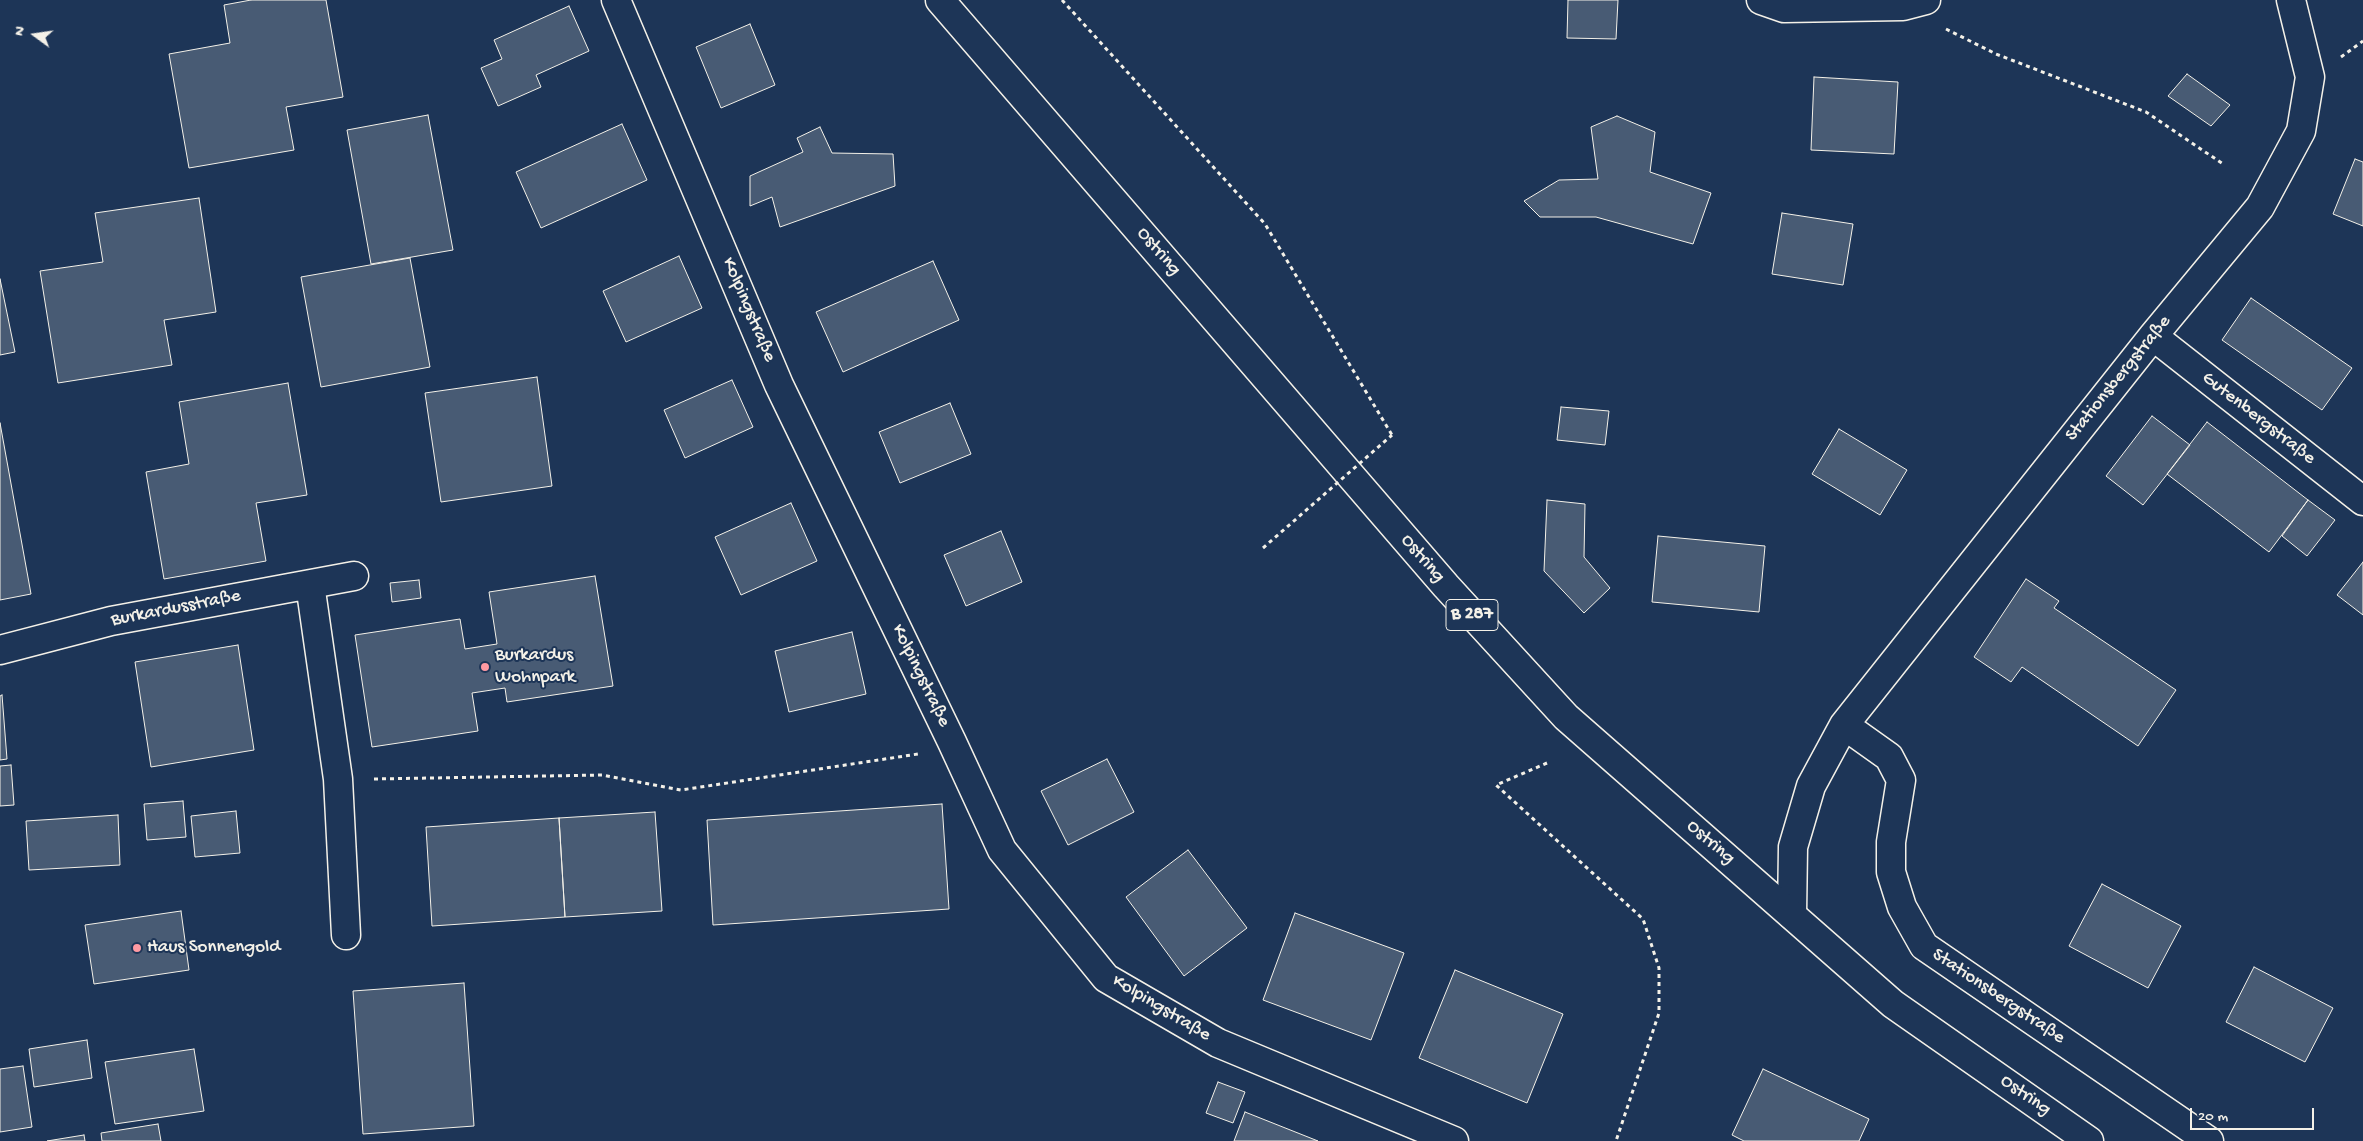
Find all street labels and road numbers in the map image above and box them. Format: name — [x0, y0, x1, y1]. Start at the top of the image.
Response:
street label: Ostring — [1131, 223, 1185, 281]
street label: Kolpingstraße — [716, 254, 780, 366]
street label: Stationsbergstraße — [2061, 311, 2177, 447]
street label: Gutenbergstraße — [2197, 367, 2319, 471]
street label: Ostring — [1395, 530, 1449, 588]
street label: Burkardusstraße — [109, 585, 243, 633]
road number: B 287 — [1446, 600, 1498, 630]
street label: Kolpingstraße — [885, 621, 955, 731]
street label: Ostring — [1681, 816, 1739, 870]
street label: Stationsbergstraße — [1927, 944, 2069, 1050]
street label: Kolpingstraße — [1107, 971, 1215, 1047]
street label: Ostring — [1995, 1070, 2055, 1122]

